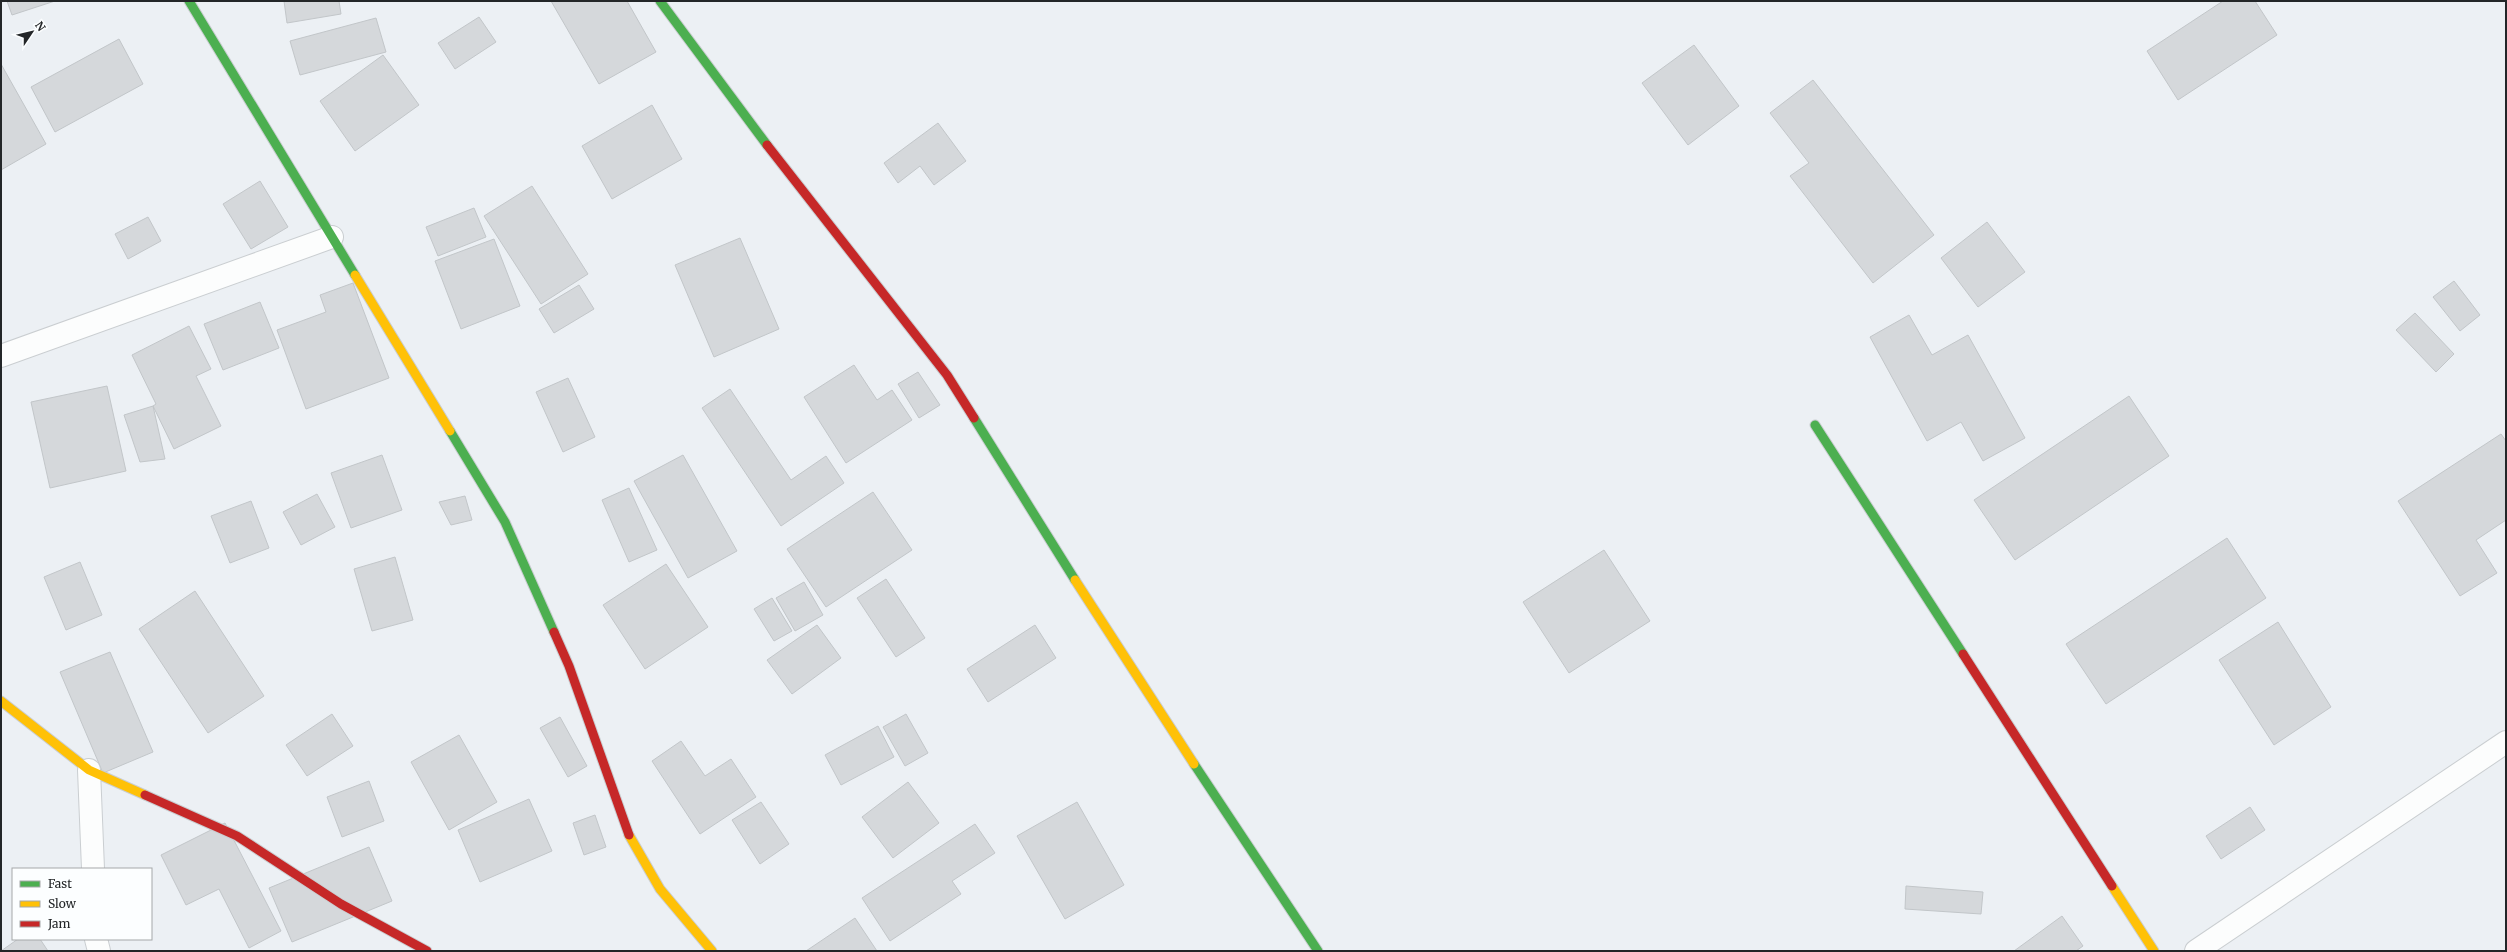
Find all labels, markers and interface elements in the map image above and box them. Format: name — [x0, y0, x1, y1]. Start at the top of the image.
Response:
north arrow — [12, 12, 52, 52]
text: N — [32, 19, 49, 34]
legend — [12, 868, 152, 940]
text: Fast — [48, 876, 72, 891]
text: Slow — [48, 896, 77, 911]
text: Jam — [47, 916, 71, 931]

